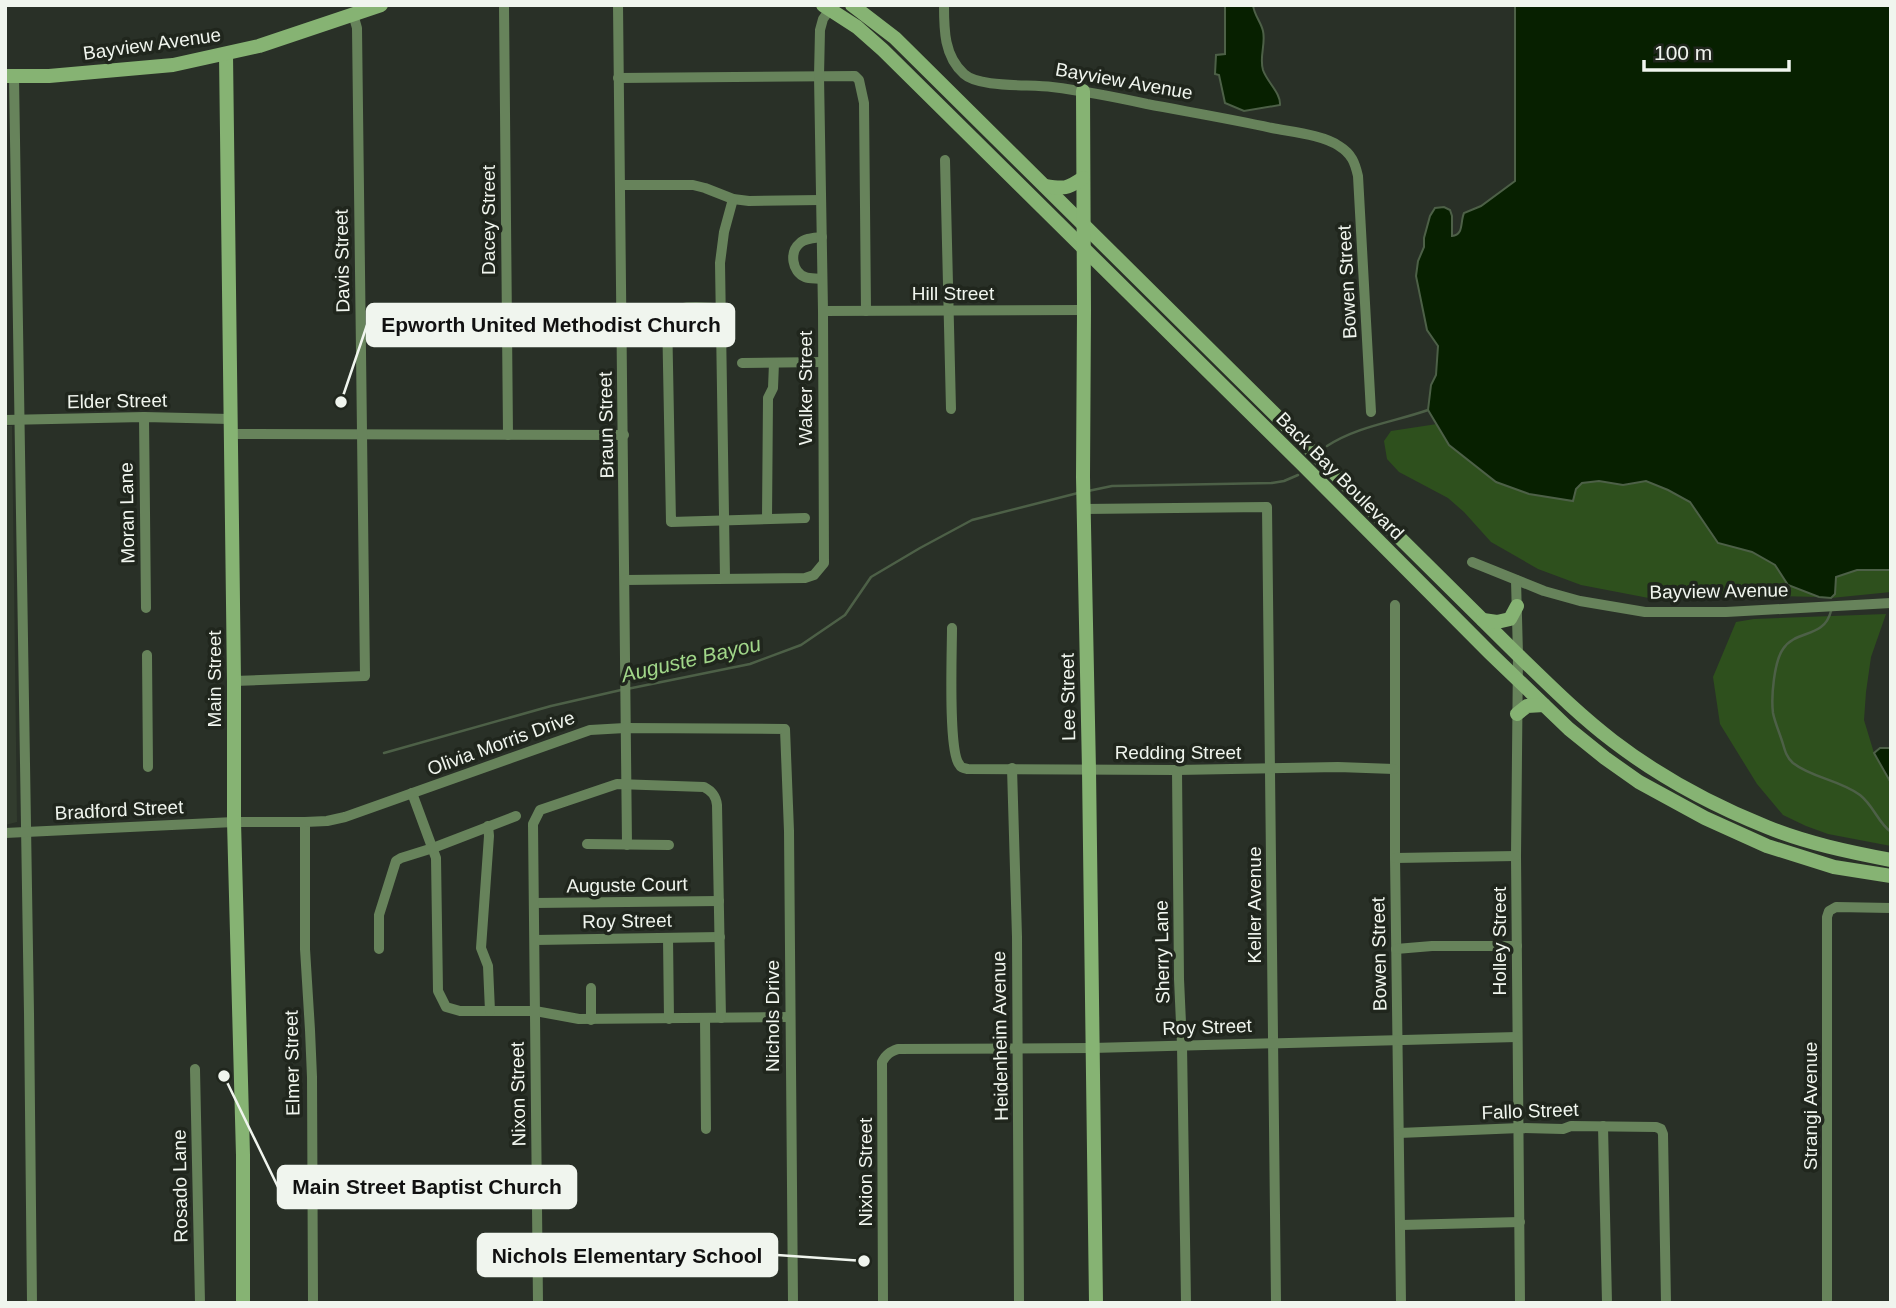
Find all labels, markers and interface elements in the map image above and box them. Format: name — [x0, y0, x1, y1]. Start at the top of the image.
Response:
street label: Bayview Avenue — [82, 24, 222, 64]
scale bar — [1644, 28, 1789, 72]
text: 100 m — [1654, 41, 1712, 64]
street label: Bayview Avenue — [1054, 59, 1194, 103]
street label: Dacey Street — [478, 164, 499, 275]
street label: Davis Street — [331, 208, 353, 313]
street label: Bowen Street — [1333, 224, 1360, 340]
street label: Hill Street — [912, 283, 995, 304]
callout: Epworth United Methodist Church — [367, 304, 734, 346]
text: Epworth United Methodist Church — [381, 313, 721, 336]
street label: Walker Street — [795, 330, 816, 445]
street label: Braun Street — [595, 371, 617, 479]
street label: Elder Street — [67, 390, 168, 412]
street label: Back Bay Boulevard — [1272, 408, 1408, 544]
street label: Moran Lane — [116, 462, 138, 564]
street label: Bayview Avenue — [1649, 579, 1789, 603]
street label: Main Street — [204, 630, 225, 728]
water label: Auguste Bayou — [617, 632, 763, 687]
street label: Lee Street — [1057, 652, 1079, 741]
street label: Olivia Morris Drive — [424, 707, 578, 779]
street label: Redding Street — [1115, 742, 1242, 763]
street label: Bradford Street — [54, 796, 185, 824]
street label: Keller Avenue — [1244, 847, 1265, 963]
street label: Auguste Court — [566, 873, 689, 897]
street label: Holley Street — [1489, 886, 1510, 995]
street label: Bowen Street — [1367, 896, 1390, 1011]
street label: Sherry Lane — [1151, 900, 1173, 1004]
street label: Roy Street — [582, 910, 673, 932]
street label: Heidenheim Avenue — [988, 951, 1012, 1121]
street label: Nichols Drive — [762, 960, 783, 1072]
street label: Elmer Street — [281, 1009, 303, 1116]
street label: Roy Street — [1162, 1015, 1253, 1039]
street label: Nixon Street — [507, 1041, 529, 1146]
street label: Strangi Avenue — [1800, 1042, 1821, 1170]
street label: Fallo Street — [1481, 1099, 1580, 1123]
street label: Nixion Street — [855, 1117, 876, 1226]
street label: Rosado Lane — [169, 1129, 191, 1243]
callout: Main Street Baptist Church — [278, 1166, 576, 1208]
text: Main Street Baptist Church — [292, 1175, 562, 1198]
callout: Nichols Elementary School — [478, 1234, 777, 1276]
text: Nichols Elementary School — [492, 1244, 762, 1267]

